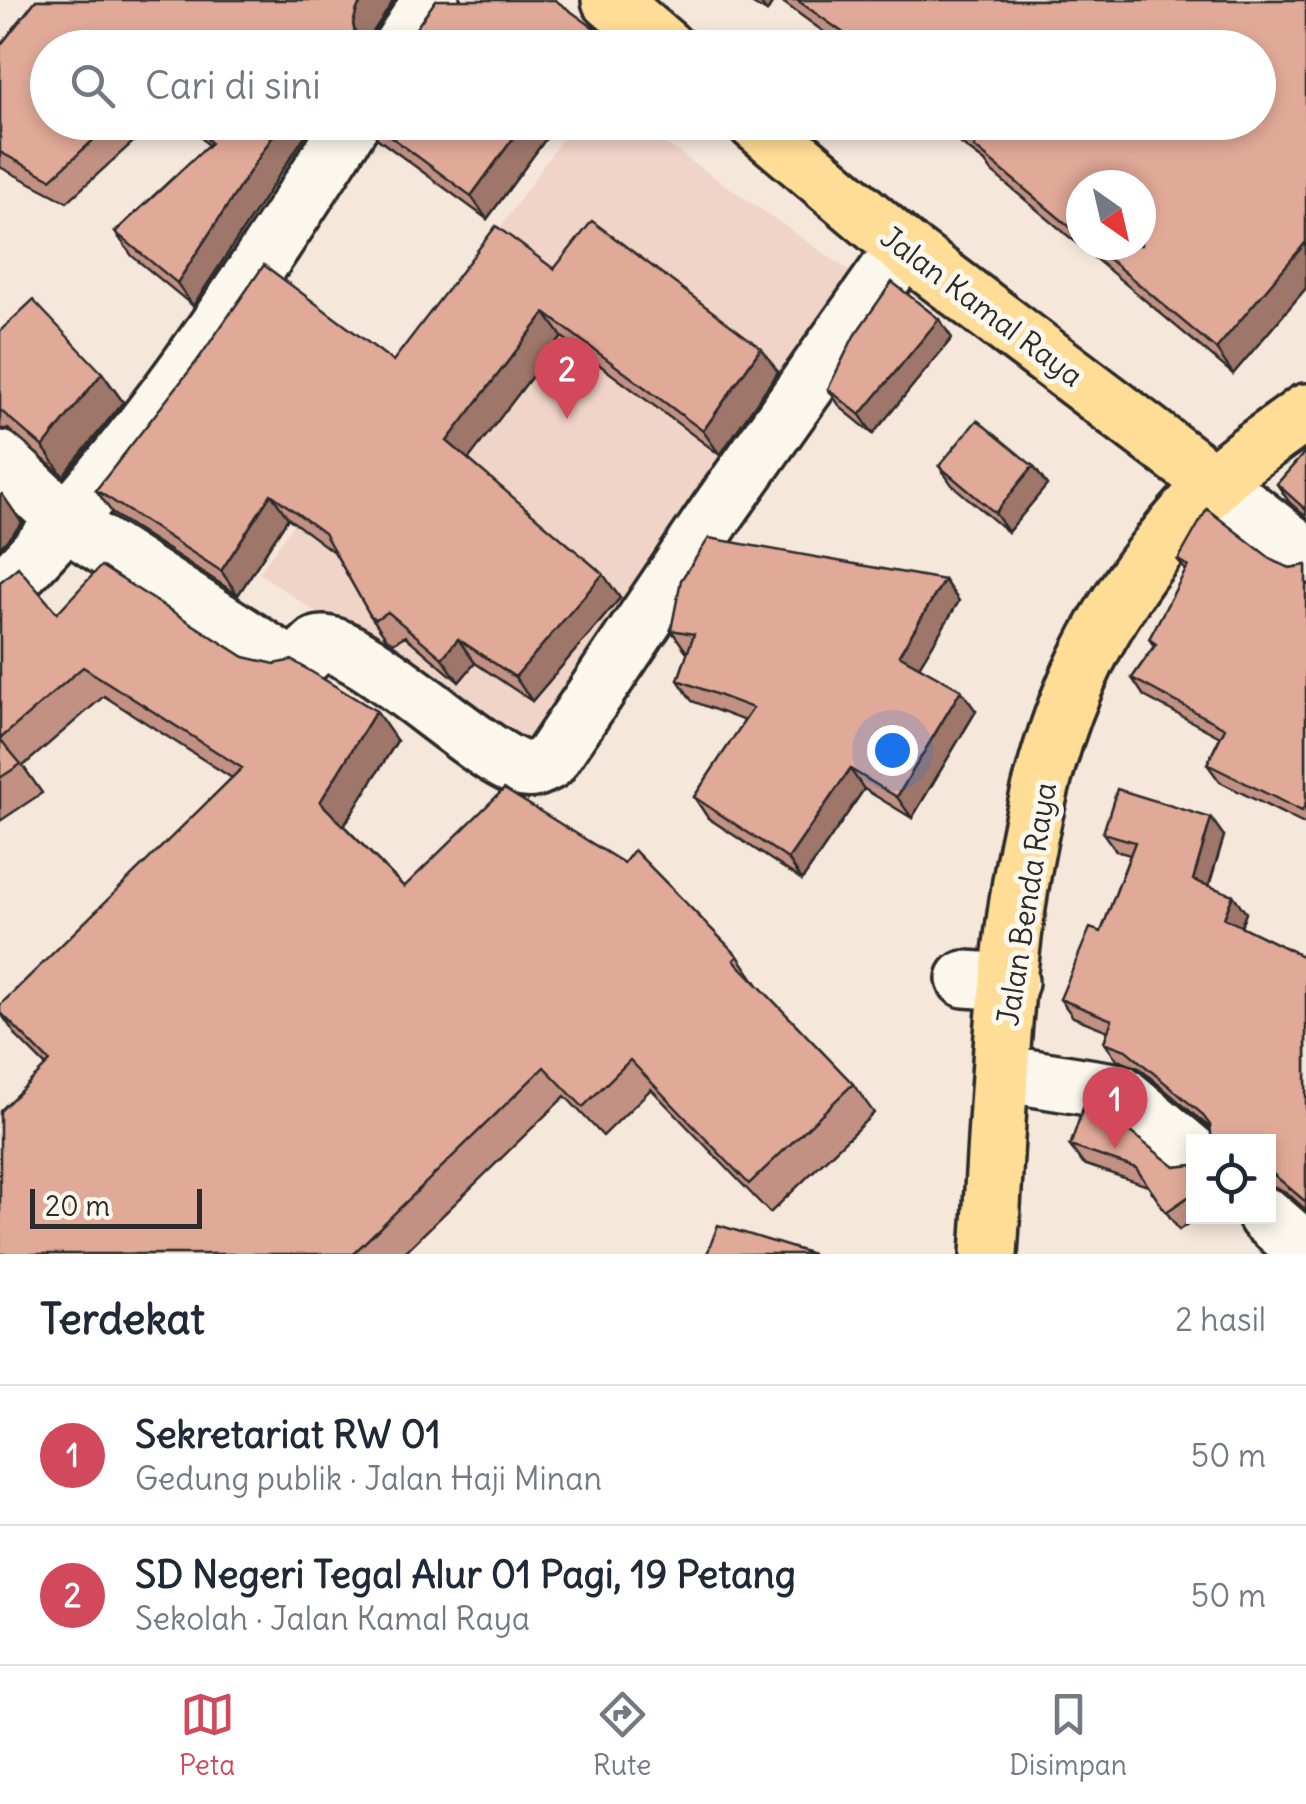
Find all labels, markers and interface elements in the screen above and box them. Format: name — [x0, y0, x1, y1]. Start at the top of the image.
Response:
search box — [30, 30, 1276, 140]
icon: search — [65, 58, 120, 113]
text: Cari di sini — [145, 62, 321, 109]
north arrow — [1066, 170, 1156, 260]
street label: Jalan Kamal Raya — [873, 218, 1091, 394]
pin: 2 — [534, 336, 600, 419]
your location — [867, 725, 918, 776]
street label: Jalan Benda Raya — [988, 780, 1064, 1028]
pin: 1 — [1082, 1066, 1148, 1149]
map controls — [1186, 1134, 1276, 1224]
button: locate — [1186, 1134, 1276, 1224]
scale bar — [30, 1184, 202, 1228]
text: 20 m — [45, 1188, 110, 1224]
text: Terdekat — [40, 1293, 205, 1345]
text: 2 hasil — [1175, 1299, 1266, 1340]
text: Sekretariat RW 01 — [135, 1411, 441, 1458]
text: 1 — [66, 1435, 79, 1476]
text: 50 m — [1191, 1435, 1266, 1476]
text: Gedung publik · Jalan Haji Minan — [135, 1458, 602, 1499]
text: SD Negeri Tegal Alur 01 Pagi, 19 Petang — [135, 1551, 796, 1598]
text: 2 — [64, 1575, 81, 1616]
text: 50 m — [1191, 1575, 1266, 1616]
text: Sekolah · Jalan Kamal Raya — [135, 1598, 530, 1639]
tab: Peta — [179, 1687, 235, 1783]
tab: Rute — [593, 1687, 651, 1783]
tab: Disimpan — [1009, 1687, 1127, 1783]

